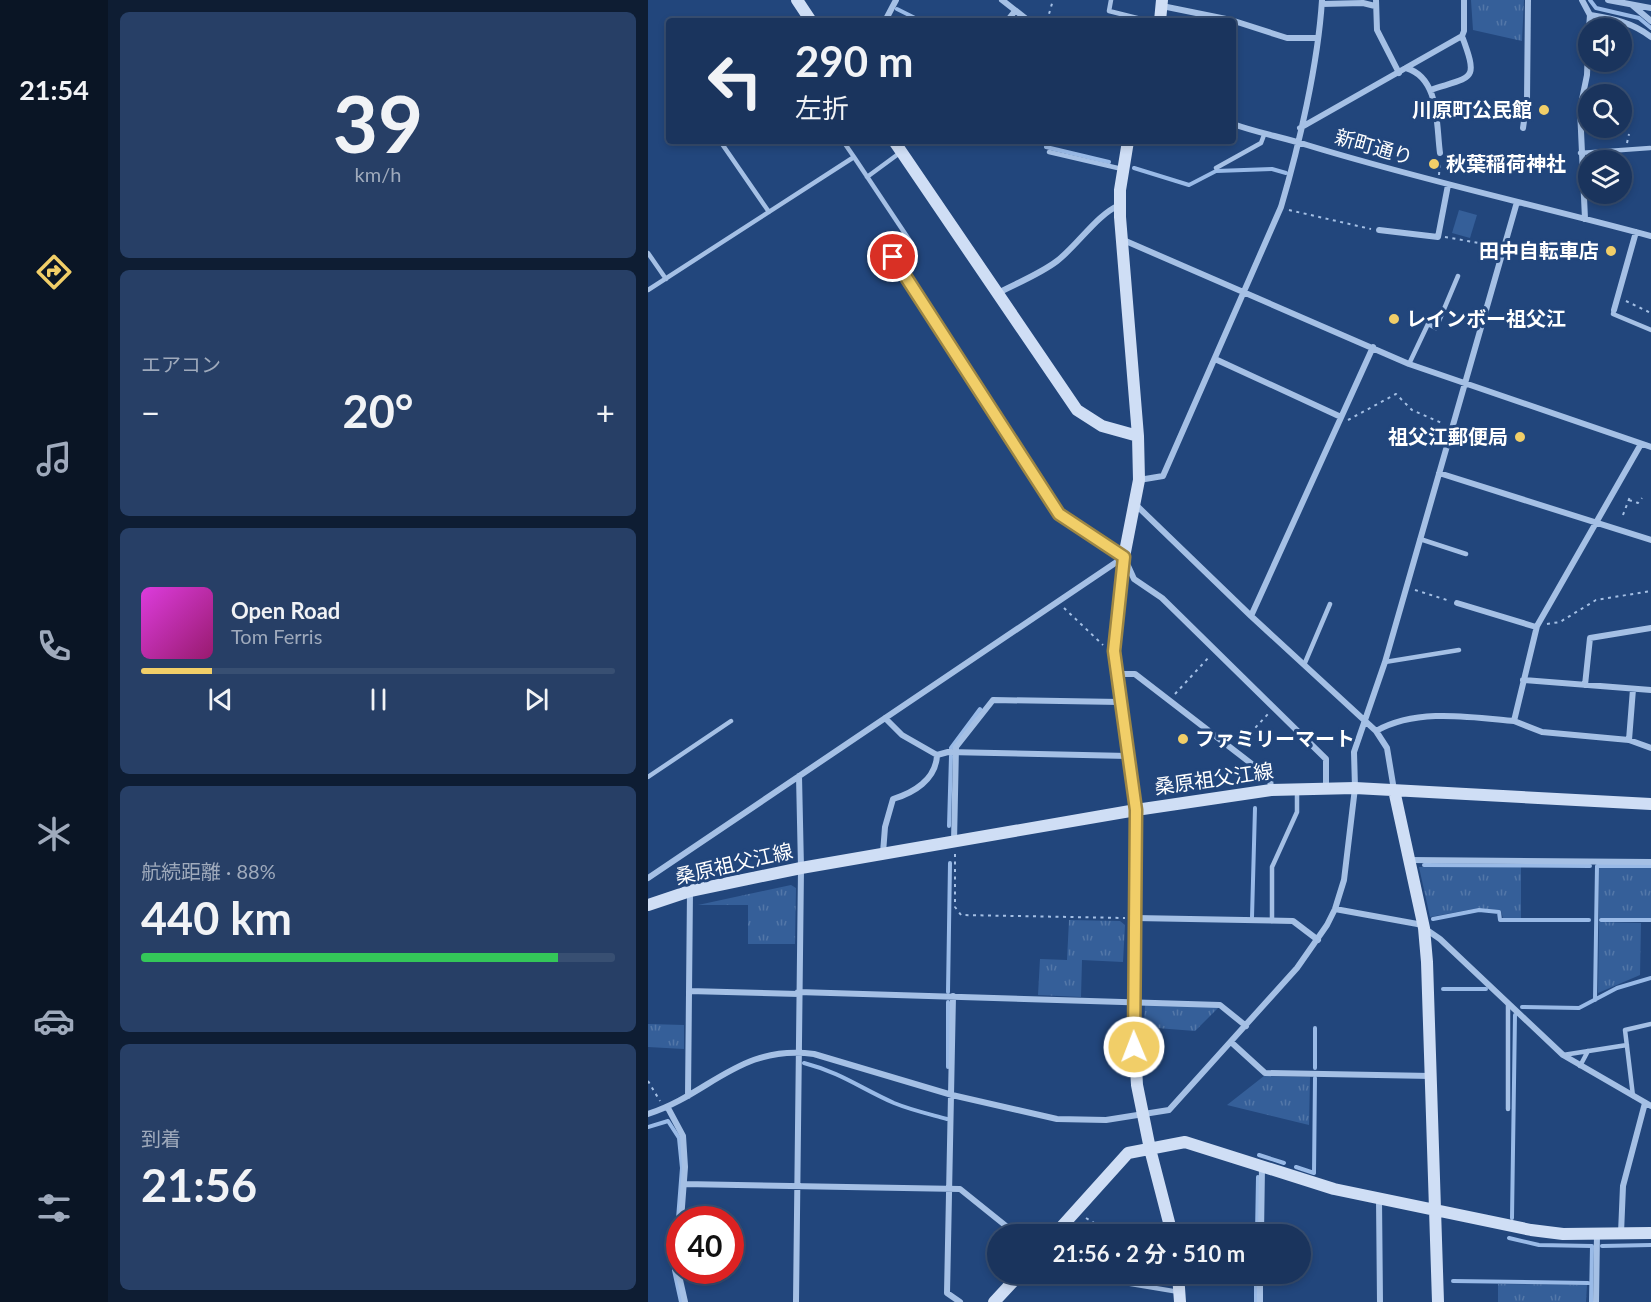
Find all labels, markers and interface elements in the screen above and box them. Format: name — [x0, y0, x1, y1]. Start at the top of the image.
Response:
map controls — [1578, 18, 1632, 204]
button: sound — [1578, 18, 1632, 72]
text: 290 m — [795, 36, 913, 86]
icon: left — [696, 42, 774, 120]
text: 21:54 — [19, 73, 89, 106]
text: 39 — [333, 76, 423, 170]
button: search — [1578, 84, 1632, 138]
text: 左折 — [795, 91, 849, 124]
place label: 川原町公民館 — [1412, 97, 1532, 121]
marker: 川原町公民館 — [1537, 103, 1551, 117]
street label: 新町通り — [1333, 123, 1416, 169]
button: layers — [1578, 150, 1632, 204]
place label: 秋葉稲荷神社 — [1446, 151, 1566, 175]
marker: 秋葉稲荷神社 — [1427, 157, 1441, 171]
text: km/h — [355, 162, 401, 186]
pin — [867, 231, 918, 282]
place label: 田中自転車店 — [1479, 238, 1599, 262]
icon: arrive — [876, 240, 909, 273]
marker: 田中自転車店 — [1604, 244, 1618, 258]
icon: directions — [33, 251, 75, 293]
place label: レインボー祖父江 — [1406, 306, 1566, 330]
marker: レインボー祖父江 — [1387, 312, 1401, 326]
text: エアコン — [141, 352, 221, 376]
text: 20° — [343, 384, 413, 438]
text: − — [141, 392, 160, 432]
text: + — [596, 392, 615, 432]
place label: 祖父江郵便局 — [1388, 424, 1508, 448]
marker: 祖父江郵便局 — [1513, 430, 1527, 444]
icon: music — [33, 438, 75, 480]
text: Open Road — [231, 597, 340, 624]
text: Tom Ferris — [231, 624, 322, 648]
icon: phone — [33, 625, 75, 667]
icon: previous — [204, 683, 237, 716]
icon: pause — [362, 683, 395, 716]
icon: next — [520, 683, 553, 716]
place label: ファミリーマート — [1195, 726, 1355, 750]
marker: ファミリーマート — [1176, 732, 1190, 746]
street label: 桑原祖父江線 — [1153, 758, 1275, 798]
icon: climate — [33, 813, 75, 855]
street label: 桑原祖父江線 — [673, 838, 795, 888]
text: 航続距離 · 88% — [141, 859, 276, 883]
text: 440 km — [141, 891, 292, 945]
icon: car — [33, 1000, 75, 1042]
position arrow — [1102, 1015, 1166, 1079]
text: 到着 — [141, 1126, 181, 1150]
text: 21:56 — [141, 1158, 257, 1212]
icon: filters — [33, 1187, 75, 1229]
speed limit sign: 40 — [666, 1206, 744, 1284]
text: 21:56 · 2 分 · 510 m — [1053, 1240, 1245, 1267]

